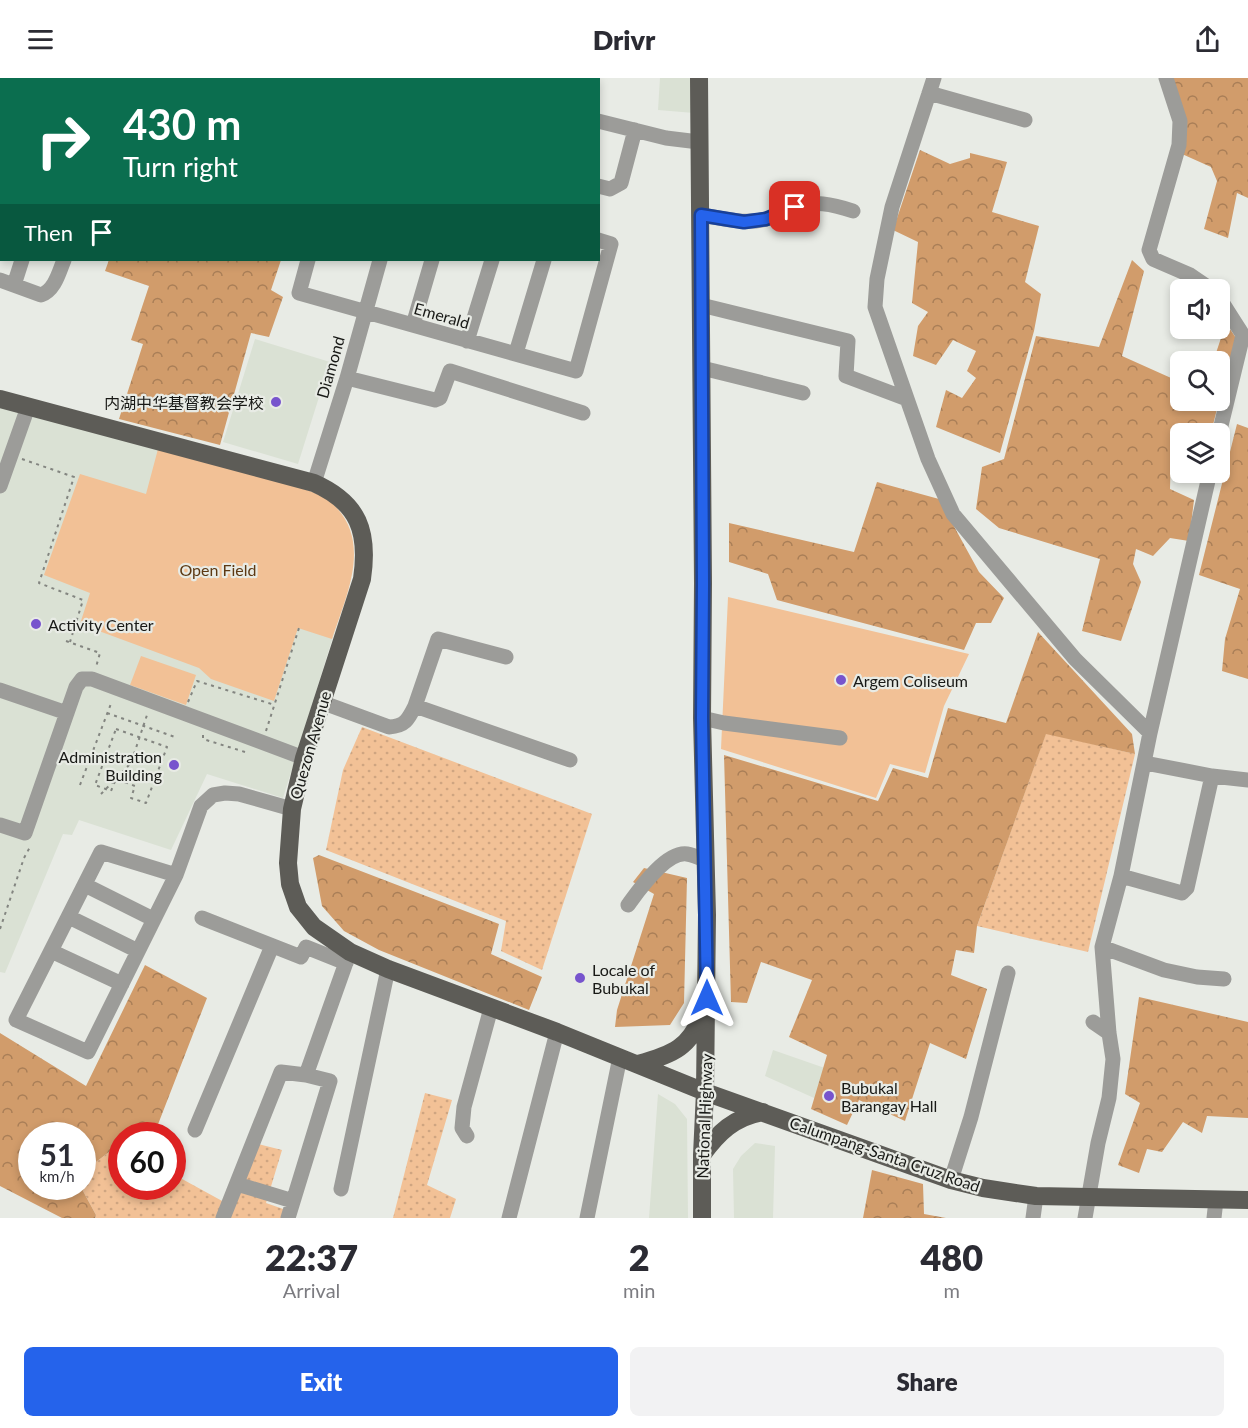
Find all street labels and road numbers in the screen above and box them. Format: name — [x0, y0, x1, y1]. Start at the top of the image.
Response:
street label: Emerald — [412, 298, 472, 332]
street label: Diamond — [312, 334, 348, 400]
street label: Quezon Avenue — [285, 689, 335, 801]
street label: National Highway — [692, 1052, 716, 1179]
street label: Calumpang-Santa Cruz Road — [787, 1112, 983, 1196]

